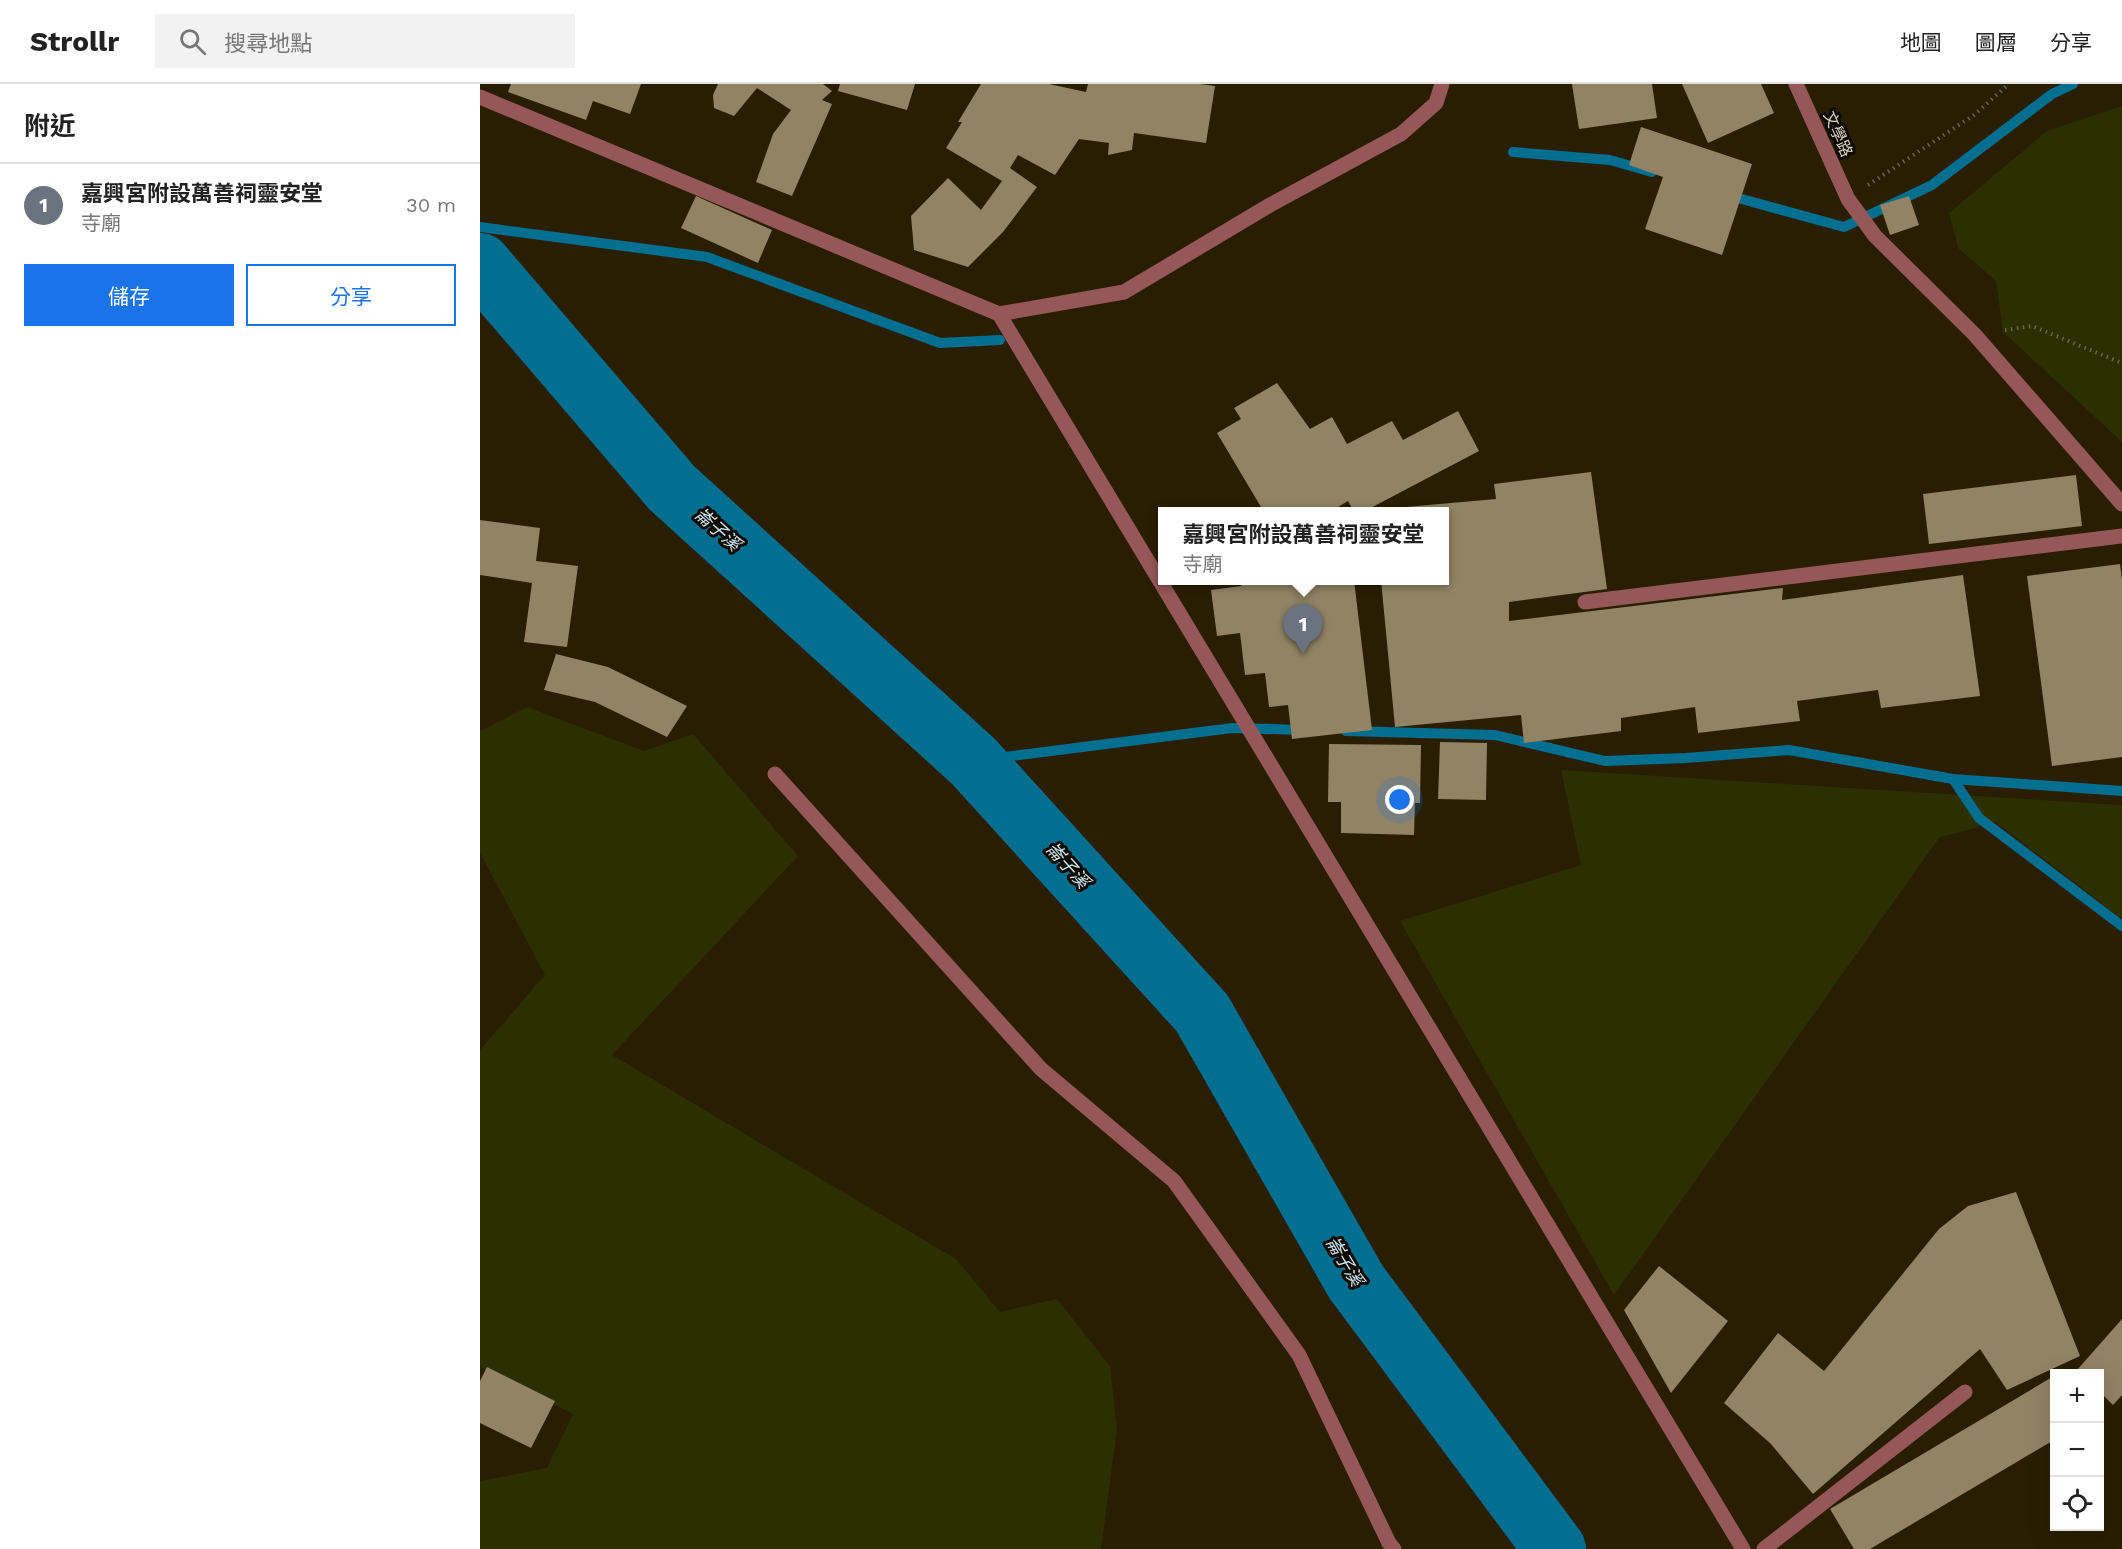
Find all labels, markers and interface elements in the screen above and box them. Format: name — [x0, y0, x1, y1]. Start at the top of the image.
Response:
search box — [155, 14, 575, 68]
text: Strollr — [30, 25, 119, 58]
icon: search — [176, 25, 209, 58]
text: 地圖 — [1900, 30, 1942, 55]
text: 圖層 — [1975, 30, 2017, 55]
text: 分享 — [2050, 30, 2092, 55]
text: 搜尋地點 — [224, 31, 312, 56]
street label: 文學路 — [1820, 108, 1856, 160]
text: 附近 — [24, 111, 76, 141]
text: 嘉興宮附設萬善祠靈安堂 — [81, 181, 323, 206]
text: 1 — [39, 193, 48, 217]
text: 30 m — [406, 193, 456, 217]
text: 寺廟 — [81, 211, 121, 235]
button: 儲存 — [24, 264, 234, 326]
button: 分享 — [246, 264, 456, 326]
water label: 崙子溪 — [691, 503, 747, 557]
popup — [1158, 507, 1449, 585]
text: 嘉興宮附設萬善祠靈安堂 — [1182, 522, 1425, 547]
text: 寺廟 — [1182, 552, 1222, 576]
pin: 1 — [1284, 604, 1322, 654]
your location — [1385, 785, 1414, 814]
water label: 崙子溪 — [1042, 838, 1096, 894]
water label: 崙子溪 — [1322, 1232, 1369, 1292]
map controls — [2050, 1369, 2104, 1531]
button: + — [2050, 1369, 2104, 1423]
button: − — [2050, 1423, 2104, 1477]
button: locate — [2050, 1477, 2104, 1531]

